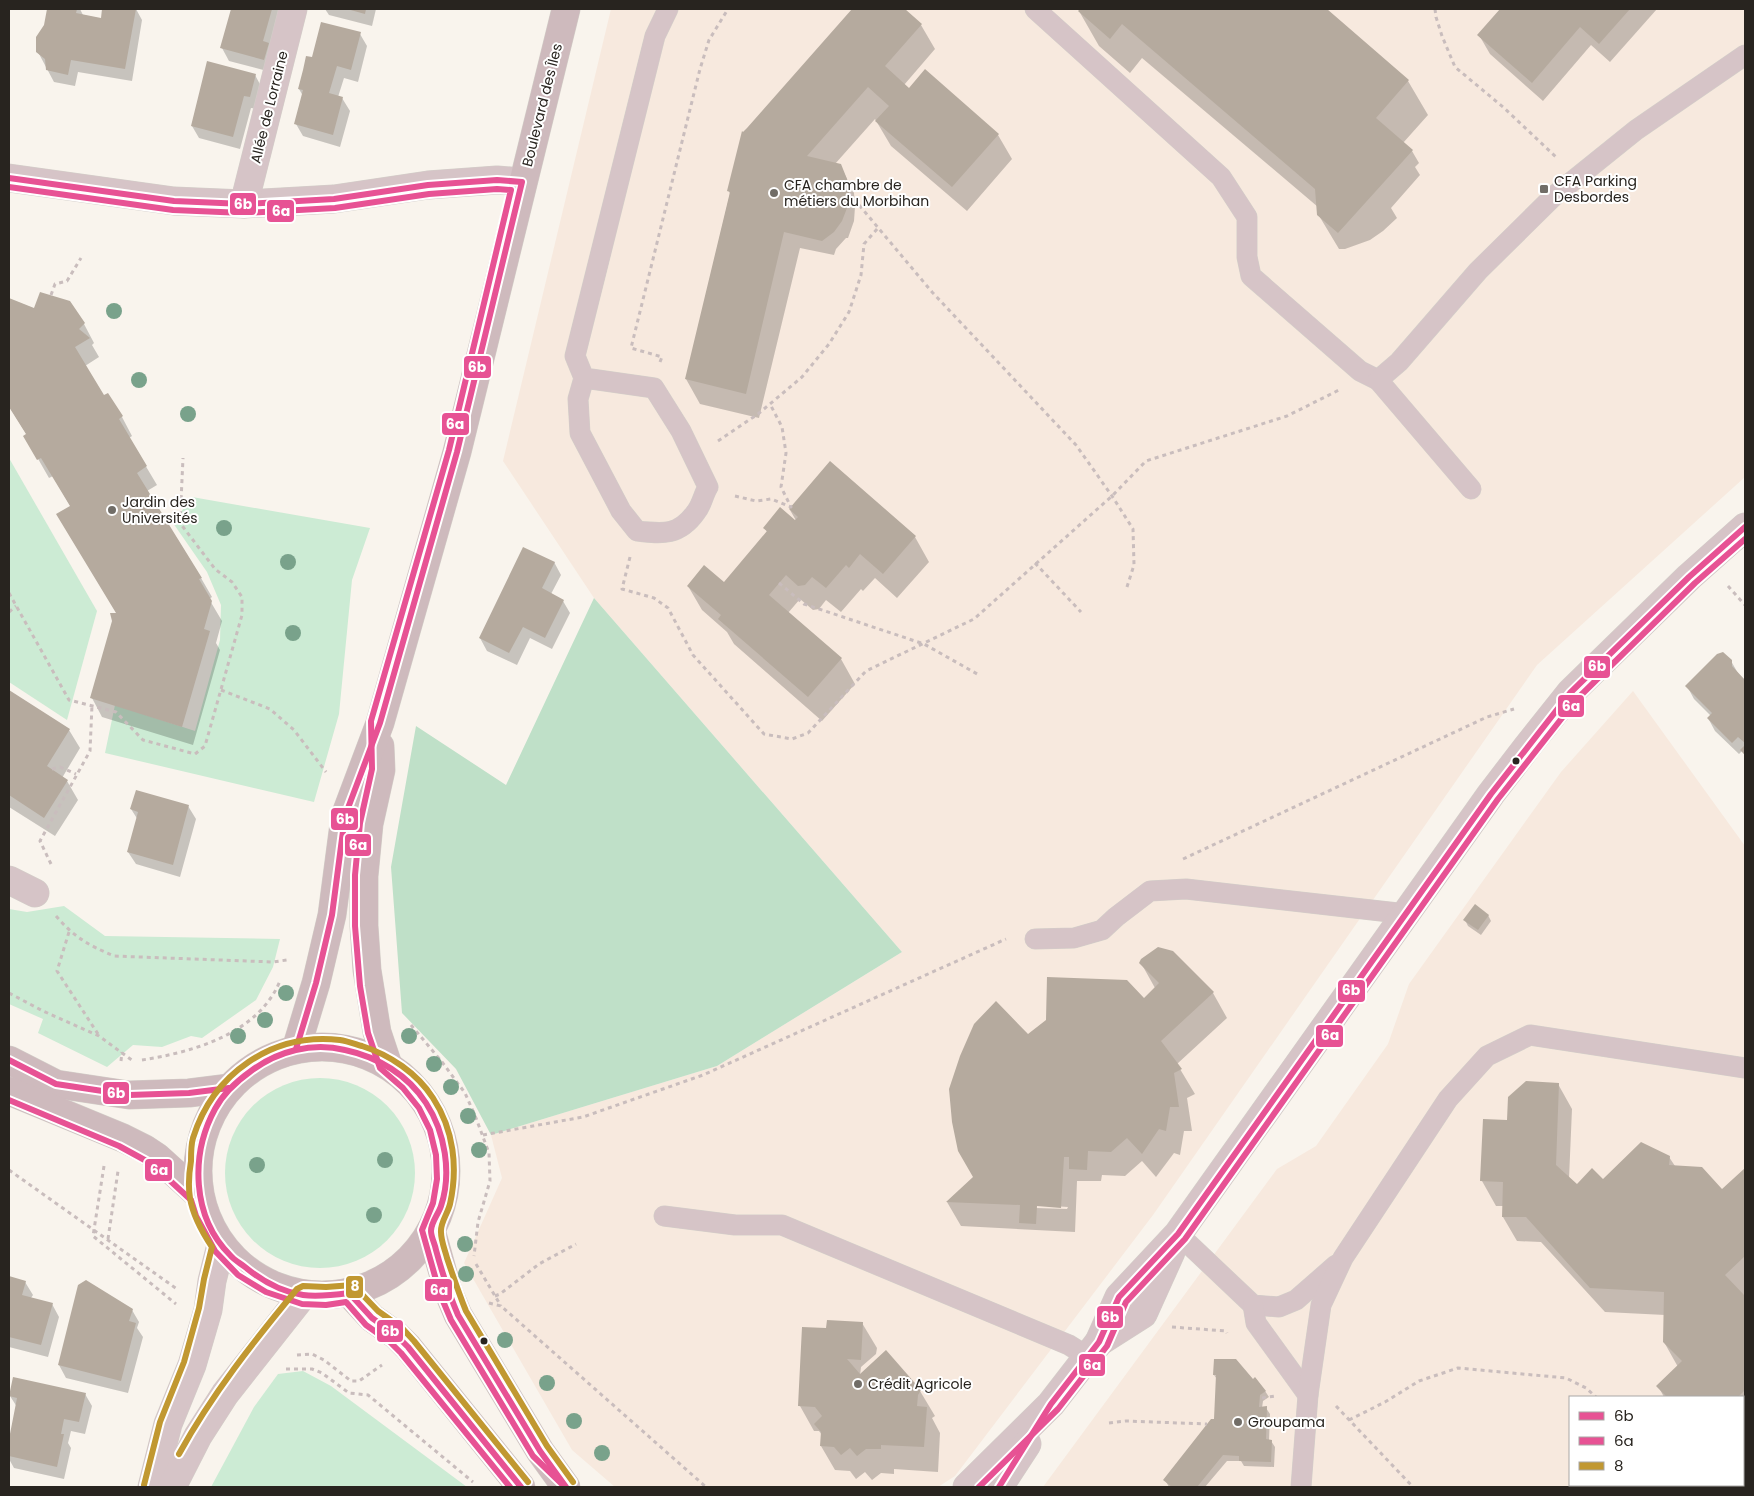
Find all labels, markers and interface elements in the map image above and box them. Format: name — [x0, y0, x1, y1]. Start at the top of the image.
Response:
street label: Boulevard des Îles — [517, 41, 567, 169]
street label: Allée de Lorraine — [245, 48, 293, 165]
place label: CFA Parking Desbordes — [1554, 171, 1637, 207]
place label: CFA chambre de métiers du Morbihan — [784, 175, 929, 211]
marker: CFA Parking Desbordes — [1538, 183, 1550, 195]
marker: CFA chambre de métiers du Morbihan — [768, 187, 780, 199]
line badge: 6b — [229, 192, 257, 216]
text: 6b — [234, 194, 253, 214]
line badge: 6a — [266, 199, 295, 223]
text: 6a — [272, 201, 290, 221]
line badge: 6b — [463, 355, 492, 379]
text: 6b — [468, 357, 487, 377]
line badge: 6a — [441, 412, 470, 436]
text: 6a — [446, 414, 464, 434]
place label: Jardin des Universités — [122, 492, 197, 528]
marker: Jardin des Universités — [106, 504, 118, 516]
line badge: 6b — [1583, 655, 1611, 679]
text: 6b — [1588, 656, 1607, 676]
line badge: 6a — [1557, 694, 1585, 718]
text: 6a — [1562, 696, 1580, 716]
unlabelled marker — [1511, 756, 1521, 766]
line badge: 6b — [330, 807, 359, 831]
text: 6b — [336, 809, 355, 829]
line badge: 6a — [344, 833, 372, 857]
text: 6a — [349, 835, 367, 855]
line badge: 6b — [1337, 979, 1366, 1003]
text: 6b — [1342, 980, 1361, 1000]
line badge: 6a — [1315, 1024, 1344, 1048]
text: 6a — [1321, 1025, 1339, 1045]
line badge: 6b — [102, 1081, 130, 1105]
text: 6b — [107, 1083, 126, 1103]
line badge: 6a — [144, 1158, 173, 1182]
text: 6a — [150, 1160, 168, 1180]
line badge: 8 — [345, 1275, 364, 1299]
text: 8 — [350, 1276, 360, 1296]
line badge: 6a — [424, 1278, 453, 1302]
text: 6a — [430, 1280, 448, 1300]
line badge: 6b — [1096, 1305, 1124, 1329]
text: 6b — [1101, 1307, 1120, 1327]
line badge: 6b — [376, 1319, 404, 1343]
text: 6b — [381, 1321, 400, 1341]
unlabelled marker — [479, 1336, 489, 1346]
line badge: 6a — [1078, 1353, 1106, 1377]
text: 6a — [1083, 1355, 1101, 1375]
place label: Crédit Agricole — [868, 1374, 972, 1394]
marker: Crédit Agricole — [852, 1378, 864, 1390]
legend — [1569, 1396, 1744, 1486]
text: 6b — [1614, 1405, 1634, 1426]
place label: Groupama — [1248, 1412, 1325, 1432]
marker: Groupama — [1232, 1416, 1244, 1428]
text: 6a — [1614, 1430, 1634, 1451]
text: 8 — [1614, 1455, 1623, 1476]

